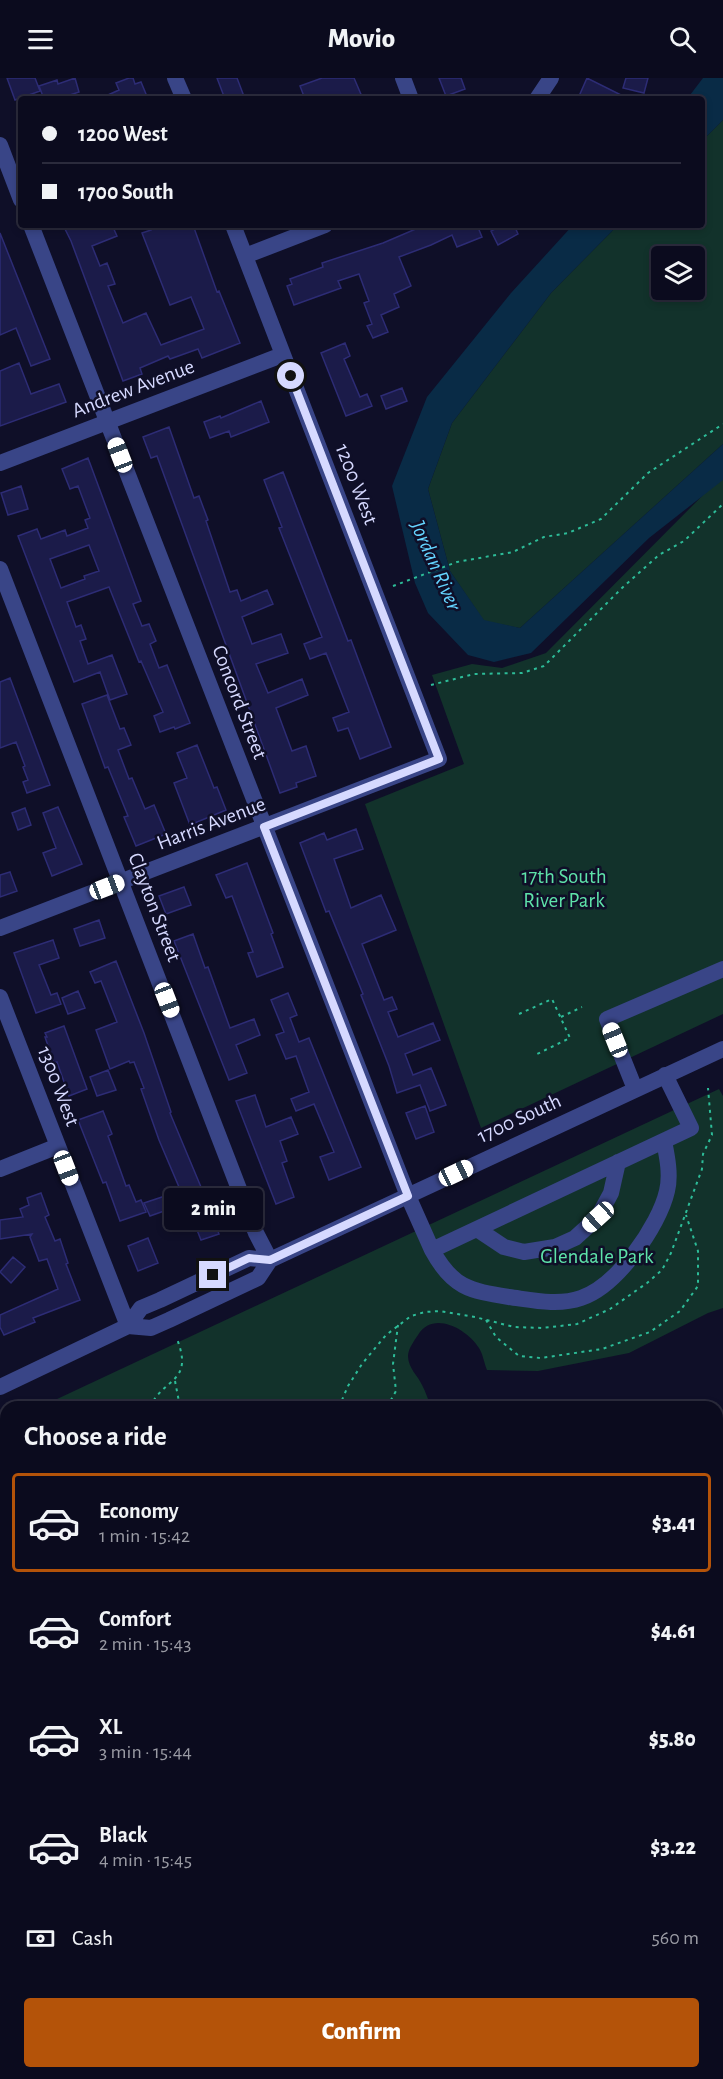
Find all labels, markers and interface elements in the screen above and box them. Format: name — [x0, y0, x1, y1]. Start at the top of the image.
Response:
icon: menu — [24, 23, 57, 56]
icon: search — [666, 23, 699, 56]
text: Movio — [328, 25, 395, 52]
text: 1200 West — [78, 123, 168, 145]
text: 1700 South — [78, 181, 174, 203]
map controls — [651, 246, 705, 300]
button: layers — [651, 246, 705, 300]
street label: Andrew Avenue — [69, 356, 197, 421]
route start — [277, 362, 304, 389]
car — [105, 435, 135, 475]
street label: 1200 West — [332, 441, 382, 528]
water label: Jordan River — [406, 516, 466, 614]
street label: Concord Street — [208, 642, 271, 762]
street label: Harris Avenue — [154, 793, 268, 854]
street label: Clayton Street — [124, 850, 185, 965]
park label: 17th South River Park — [521, 866, 607, 911]
car — [87, 872, 127, 902]
car — [152, 980, 182, 1020]
car — [600, 1020, 630, 1060]
street label: 1300 West — [34, 1043, 83, 1129]
street label: 1700 South — [474, 1090, 564, 1147]
car — [51, 1148, 81, 1188]
car — [436, 1157, 476, 1189]
callout: 2 min — [164, 1188, 262, 1230]
car — [579, 1198, 617, 1236]
text: 2 min — [191, 1199, 236, 1219]
park label: Glendale Park — [540, 1246, 654, 1267]
route end — [199, 1261, 226, 1288]
text: Choose a ride — [24, 1423, 167, 1450]
icon: car — [27, 1496, 81, 1550]
text: Economy — [99, 1500, 179, 1522]
text: $3.41 — [652, 1512, 696, 1534]
text: 1 min · 15:42 — [99, 1526, 190, 1546]
icon: car — [27, 1604, 81, 1658]
text: Comfort — [99, 1608, 171, 1630]
text: $4.61 — [651, 1620, 696, 1642]
text: 2 min · 15:43 — [99, 1634, 191, 1654]
icon: car — [27, 1712, 81, 1766]
text: XL — [99, 1716, 122, 1738]
text: $5.80 — [649, 1728, 696, 1750]
text: 3 min · 15:44 — [99, 1742, 192, 1762]
icon: car — [27, 1820, 81, 1874]
text: Black — [99, 1824, 147, 1846]
text: $3.22 — [650, 1836, 696, 1858]
text: 4 min · 15:45 — [99, 1850, 192, 1870]
icon: cash — [24, 1922, 57, 1955]
text: Cash — [72, 1927, 113, 1949]
text: 560 m — [651, 1928, 699, 1948]
button: Confirm — [24, 1998, 699, 2067]

